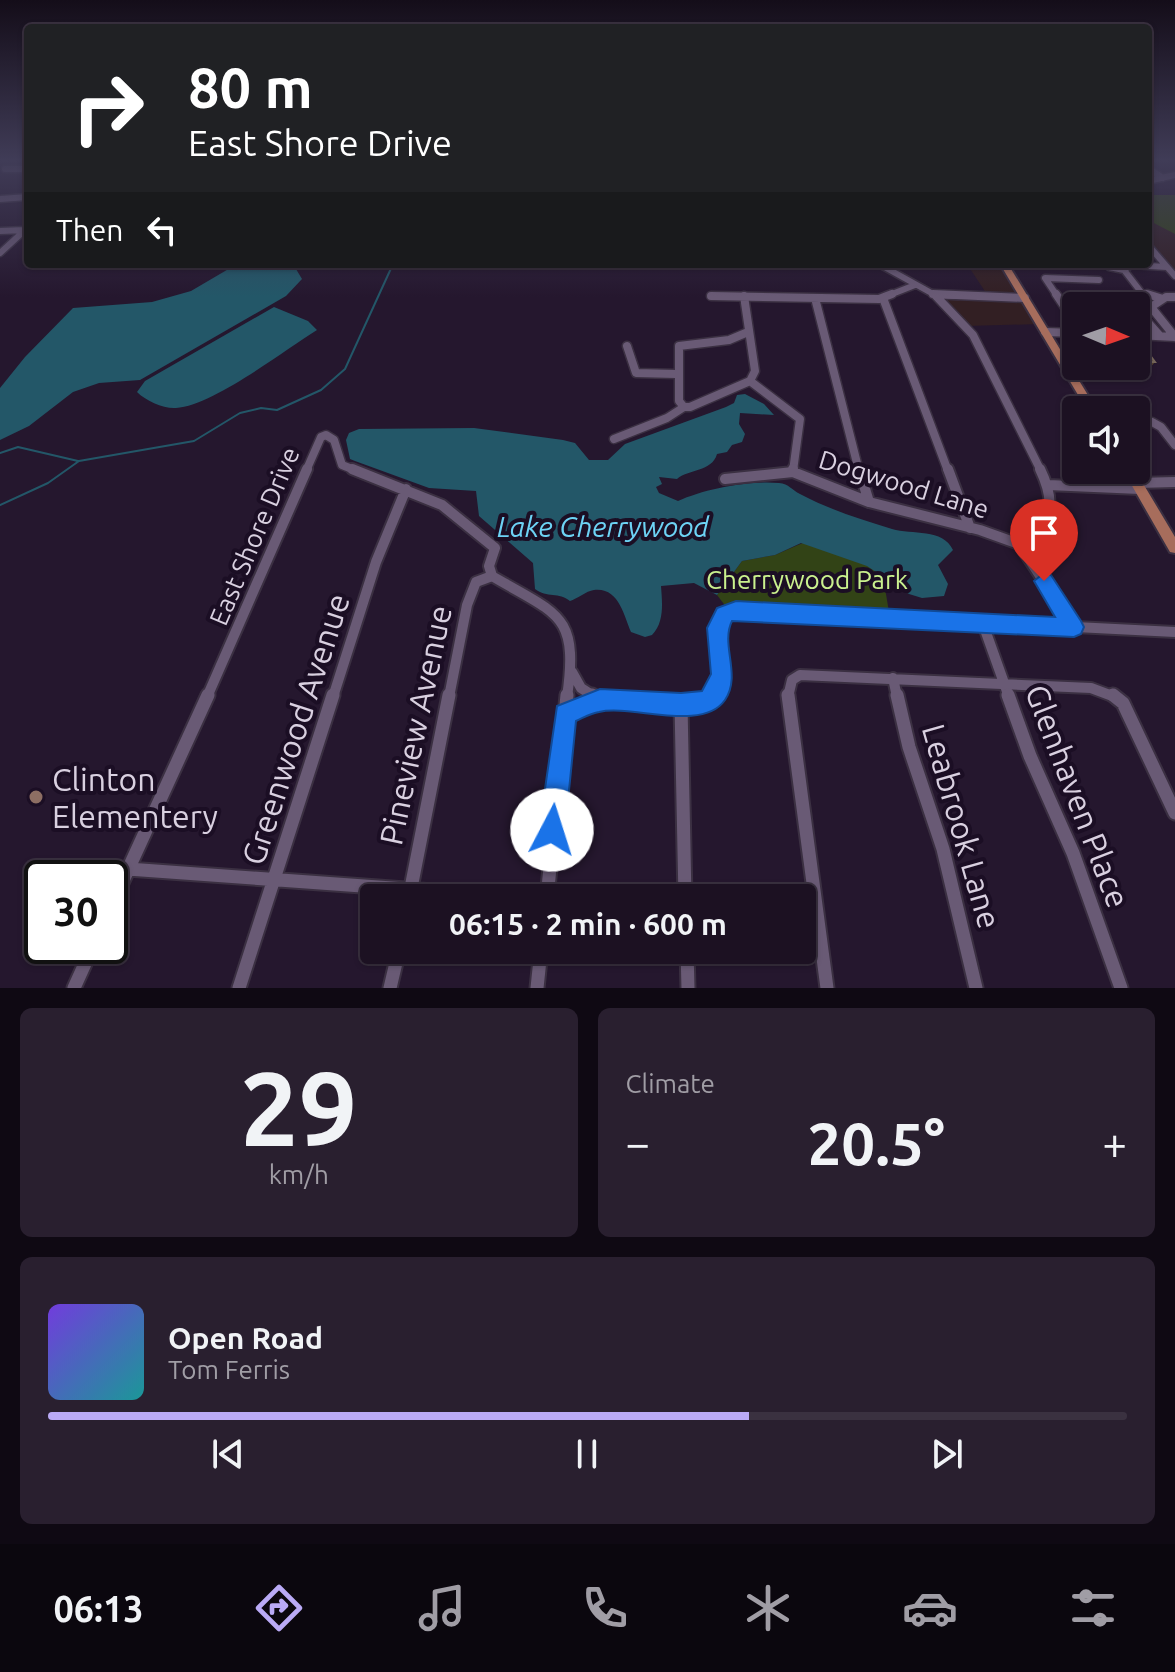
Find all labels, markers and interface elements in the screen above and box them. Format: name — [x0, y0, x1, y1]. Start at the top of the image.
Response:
icon: right — [56, 56, 160, 160]
text: 80 m — [188, 56, 313, 119]
text: East Shore Drive — [188, 122, 452, 163]
icon: left — [140, 208, 184, 252]
text: Then — [56, 213, 124, 247]
north arrow — [1062, 292, 1150, 380]
map controls — [1062, 292, 1150, 484]
button: sound — [1062, 396, 1150, 484]
street label: East Shore Drive — [203, 443, 305, 629]
street label: Dogwood Lane — [816, 444, 992, 524]
pin — [1010, 499, 1078, 581]
water label: Lake Cherrywood — [497, 511, 710, 542]
icon: arrive — [1022, 511, 1066, 555]
park label: Cherrywood Park — [706, 565, 908, 594]
street label: Greenwood Avenue — [234, 589, 356, 869]
street label: Pineview Avenue — [372, 602, 458, 848]
street label: Glenhaven Place — [1019, 680, 1137, 912]
street label: Leabrook Lane — [916, 720, 1008, 932]
place label: Clinton Elementery — [52, 761, 218, 834]
marker: Clinton Elementery — [27, 788, 45, 806]
position arrow — [510, 788, 594, 872]
speed limit sign: 30 — [24, 860, 128, 964]
text: 06:15 · 2 min · 600 m — [449, 907, 727, 941]
text: 29 — [240, 1049, 357, 1166]
text: Climate — [626, 1069, 715, 1098]
text: 20.5° — [808, 1109, 945, 1176]
text: − — [626, 1118, 650, 1167]
text: + — [1102, 1118, 1127, 1167]
text: km/h — [269, 1160, 329, 1189]
text: Open Road — [168, 1321, 323, 1355]
text: Tom Ferris — [168, 1355, 290, 1384]
icon: previous — [206, 1432, 250, 1476]
icon: pause — [565, 1432, 609, 1476]
icon: next — [925, 1432, 969, 1476]
icon: directions — [251, 1580, 307, 1636]
icon: music — [414, 1580, 470, 1636]
icon: phone — [577, 1580, 633, 1636]
icon: climate — [740, 1580, 796, 1636]
icon: car — [902, 1580, 958, 1636]
icon: filters — [1065, 1580, 1121, 1636]
text: 06:13 — [53, 1588, 144, 1629]

